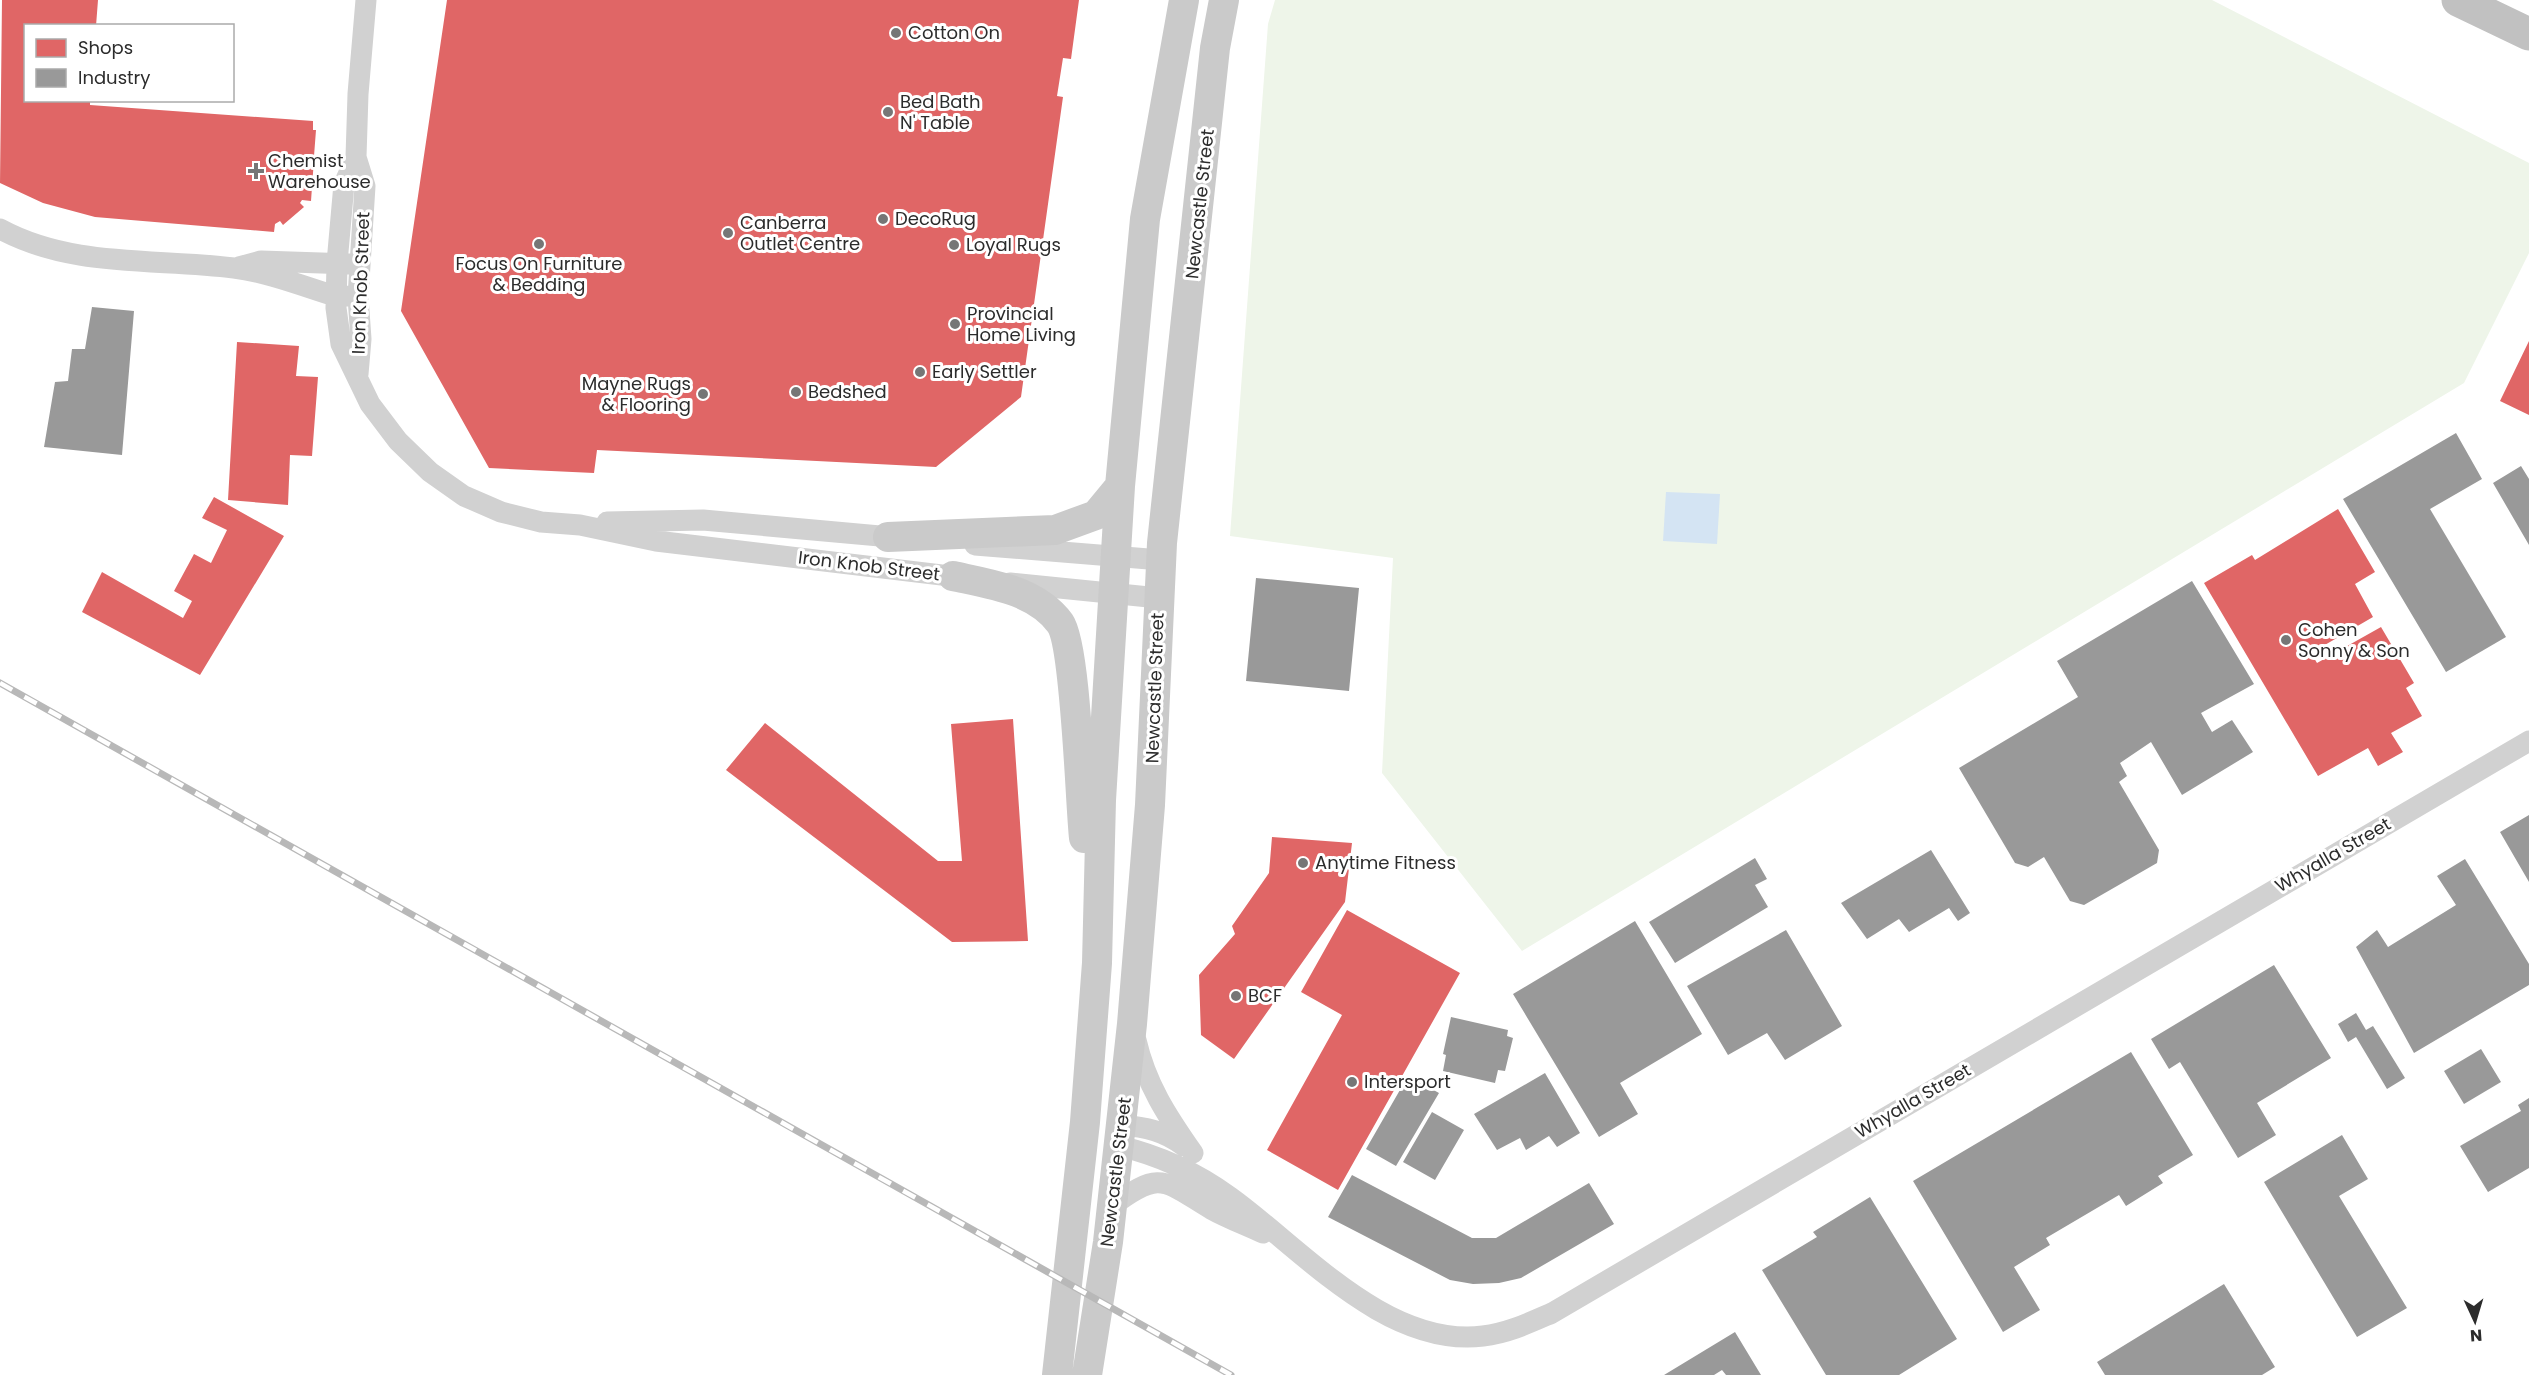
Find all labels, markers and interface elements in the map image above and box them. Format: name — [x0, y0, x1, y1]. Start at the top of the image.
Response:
place label: Cotton On — [908, 20, 1000, 45]
legend — [24, 24, 234, 102]
marker: Cotton On — [889, 26, 903, 40]
text: Shops — [78, 35, 133, 60]
text: Industry — [78, 65, 150, 90]
place label: Bed Bath N' Table — [900, 89, 980, 135]
marker: Bed Bath N' Table — [881, 105, 895, 119]
street label: Newcastle Street — [1179, 128, 1220, 280]
place label: Chemist Warehouse — [268, 148, 371, 194]
marker: Chemist Warehouse — [249, 164, 263, 178]
place label: DecoRug — [895, 206, 976, 231]
place label: Canberra Outlet Centre — [740, 210, 860, 256]
street label: Iron Knob Street — [346, 211, 375, 355]
marker: DecoRug — [876, 212, 890, 226]
marker: Canberra Outlet Centre — [721, 226, 735, 240]
place label: Loyal Rugs — [966, 232, 1061, 257]
marker: Focus On Furniture & Bedding — [532, 237, 546, 251]
marker: Loyal Rugs — [947, 238, 961, 252]
place label: Focus On Furniture & Bedding — [456, 251, 622, 297]
place label: Provincial Home Living — [967, 301, 1076, 347]
marker: Provincial Home Living — [948, 317, 962, 331]
place label: Early Settler — [932, 359, 1037, 384]
marker: Early Settler — [913, 365, 927, 379]
place label: Mayne Rugs & Flooring — [582, 371, 691, 417]
place label: Bedshed — [808, 379, 887, 404]
marker: Bedshed — [789, 385, 803, 399]
marker: Mayne Rugs & Flooring — [696, 387, 710, 401]
street label: Iron Knob Street — [797, 544, 941, 587]
street label: Newcastle Street — [1139, 612, 1170, 764]
place label: Cohen Sonny & Son — [2298, 617, 2410, 663]
marker: Cohen Sonny & Son — [2279, 633, 2293, 647]
street label: Whyalla Street — [2270, 811, 2395, 898]
place label: Anytime Fitness — [1315, 850, 1456, 875]
marker: Anytime Fitness — [1296, 856, 1310, 870]
place label: BCF — [1248, 983, 1282, 1008]
marker: BCF — [1229, 989, 1243, 1003]
street label: Whyalla Street — [1850, 1057, 1975, 1144]
place label: Intersport — [1364, 1069, 1451, 1094]
marker: Intersport — [1345, 1075, 1359, 1089]
street label: Newcastle Street — [1094, 1096, 1137, 1248]
north arrow — [2445, 1291, 2505, 1351]
text: N — [2469, 1324, 2483, 1347]

